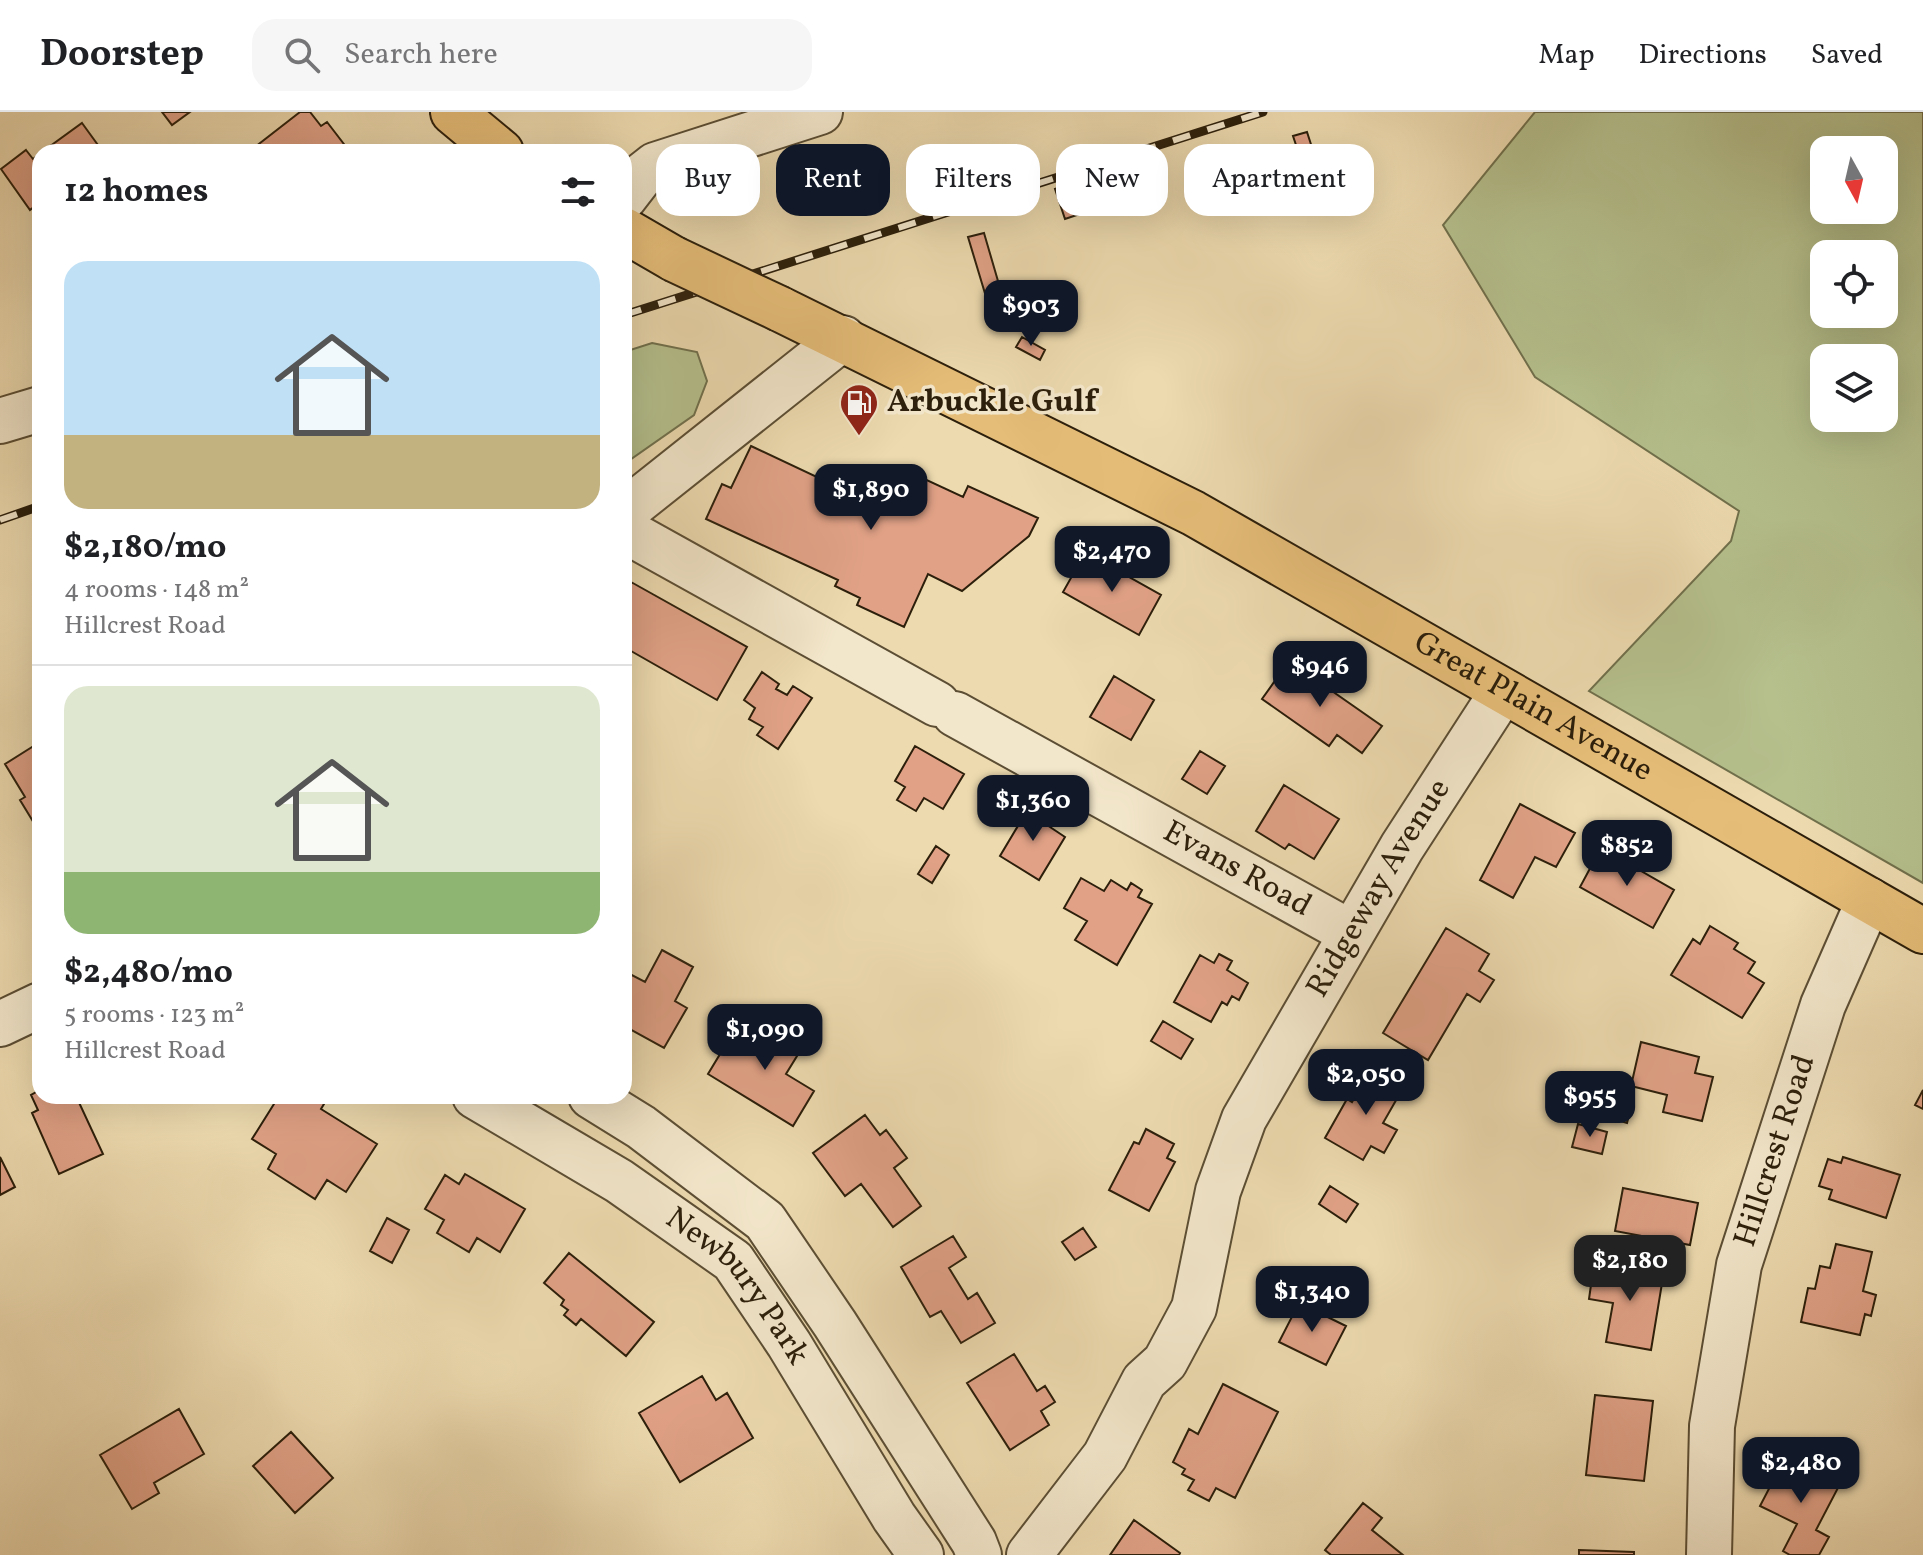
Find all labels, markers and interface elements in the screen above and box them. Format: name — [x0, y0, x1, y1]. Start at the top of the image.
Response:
search box — [252, 19, 812, 91]
text: Doorstep — [40, 29, 204, 82]
icon: search — [280, 33, 324, 77]
text: Search here — [344, 34, 498, 76]
text: Map — [1539, 36, 1595, 75]
text: Directions — [1639, 36, 1767, 75]
text: Saved — [1811, 36, 1883, 75]
north arrow — [1810, 136, 1898, 224]
map controls — [1810, 136, 1898, 432]
chip: Buy — [656, 144, 760, 216]
chip: Rent — [776, 144, 890, 216]
chip: Filters — [906, 144, 1040, 216]
chip: New — [1056, 144, 1168, 216]
chip: Apartment — [1184, 144, 1374, 216]
text: 12 homes — [64, 169, 208, 216]
icon: filters — [556, 170, 600, 214]
button: locate — [1810, 240, 1898, 328]
pin: $903 — [984, 280, 1078, 348]
text: $903 — [1002, 288, 1060, 324]
icon: home — [260, 313, 404, 457]
button: layers — [1810, 344, 1898, 432]
place label: Arbuckle Gulf — [887, 381, 1099, 425]
fuel station icon: Arbuckle Gulf — [838, 382, 880, 437]
pin: $1,890 — [806, 464, 936, 532]
text: $1,890 — [832, 472, 910, 508]
text: $2,180/mo — [64, 525, 226, 572]
pin: $2,470 — [1047, 526, 1177, 594]
text: $2,470 — [1073, 534, 1151, 570]
text: 4 rooms · 148 m² — [64, 572, 249, 608]
text: Hillcrest Road — [64, 608, 226, 644]
street label: Great Plain Avenue — [1405, 622, 1660, 793]
pin: $946 — [1273, 641, 1367, 709]
text: $946 — [1291, 649, 1349, 685]
icon: home — [260, 738, 404, 882]
street label: Ridgeway Avenue — [1297, 771, 1462, 1006]
pin: $1,360 — [968, 775, 1098, 843]
text: $1,360 — [995, 783, 1071, 819]
street label: Evans Road — [1155, 811, 1319, 929]
pin: $852 — [1580, 820, 1674, 888]
text: $852 — [1600, 828, 1654, 864]
text: $2,480/mo — [64, 950, 233, 997]
text: 5 rooms · 123 m² — [64, 997, 244, 1033]
pin: $1,090 — [700, 1004, 830, 1072]
text: $1,090 — [725, 1012, 805, 1048]
text: Hillcrest Road — [64, 1033, 226, 1069]
pin: $2,050 — [1301, 1049, 1431, 1117]
street label: Hillcrest Road — [1724, 1049, 1827, 1253]
text: $2,050 — [1326, 1057, 1406, 1093]
pin: $955 — [1543, 1071, 1637, 1139]
text: $955 — [1563, 1079, 1617, 1115]
street label: Newbury Park — [656, 1198, 819, 1374]
pin: $2,180 — [1565, 1235, 1695, 1303]
text: $2,180 — [1592, 1243, 1668, 1279]
pin: $1,340 — [1247, 1266, 1377, 1334]
text: $1,340 — [1274, 1274, 1350, 1310]
pin: $2,480 — [1736, 1437, 1866, 1505]
text: $2,480 — [1760, 1445, 1842, 1481]

